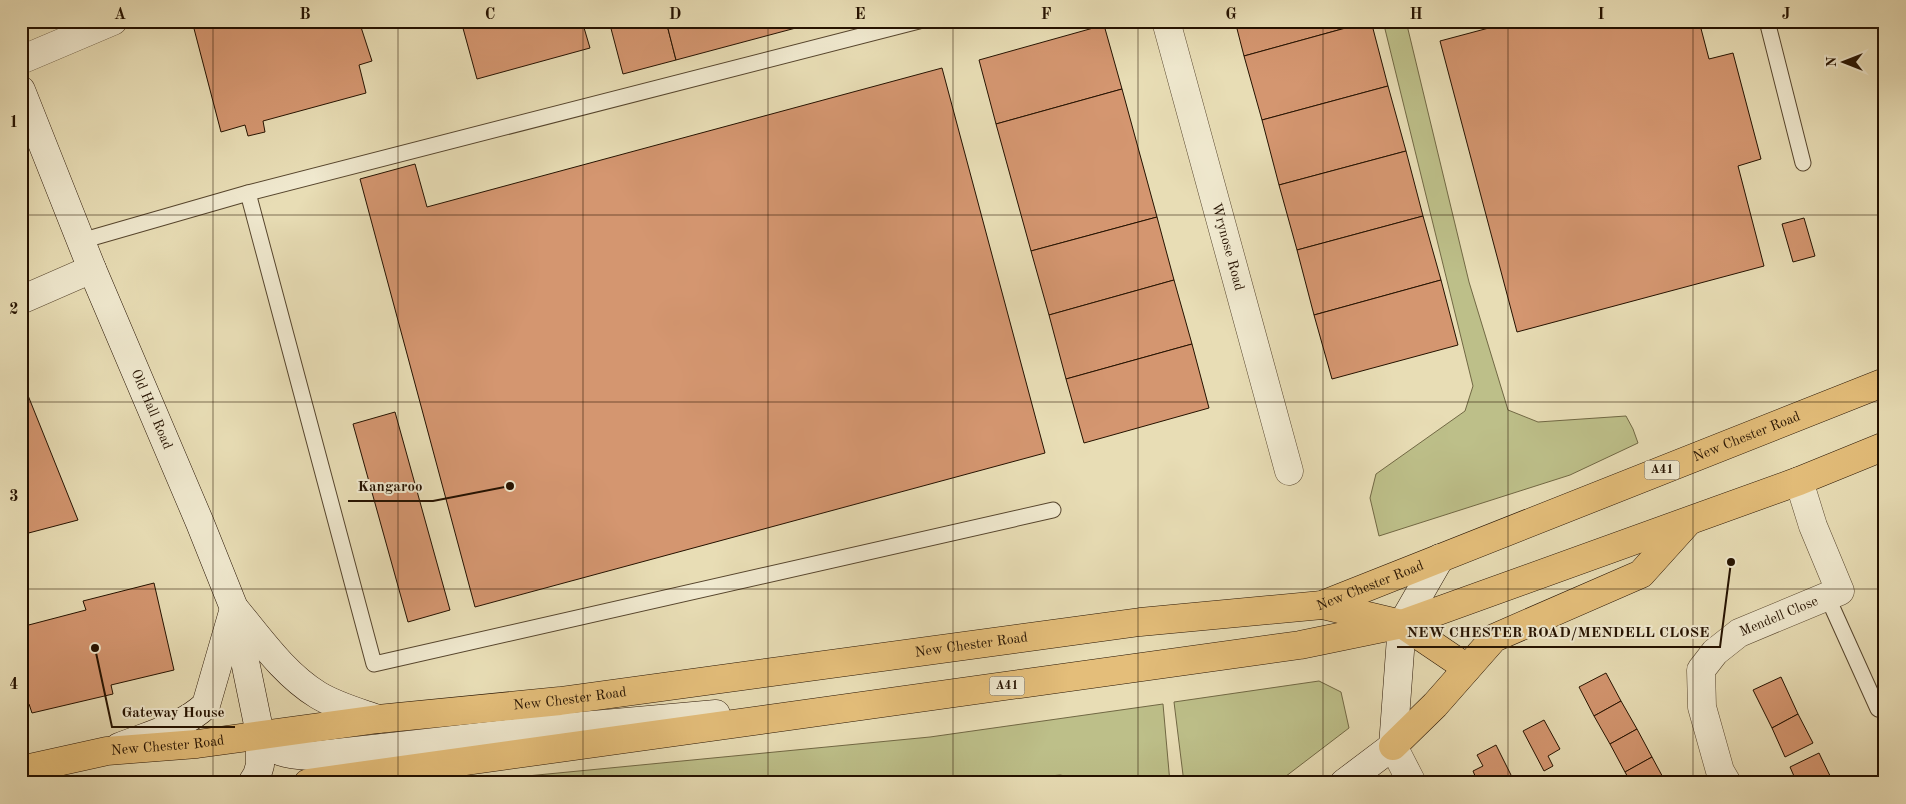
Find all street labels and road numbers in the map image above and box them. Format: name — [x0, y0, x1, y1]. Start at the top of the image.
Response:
street label: Wrynose Road — [1209, 201, 1246, 292]
street label: Old Hall Road — [128, 367, 175, 451]
street label: New Chester Road — [1691, 409, 1802, 464]
road number: A41 — [1644, 460, 1680, 480]
street label: New Chester Road — [1315, 558, 1426, 613]
street label: Mendell Close — [1738, 594, 1820, 639]
street label: New Chester Road — [914, 630, 1029, 660]
road number: A41 — [990, 676, 1024, 696]
street label: New Chester Road — [513, 685, 627, 713]
street label: New Chester Road — [110, 733, 225, 758]

